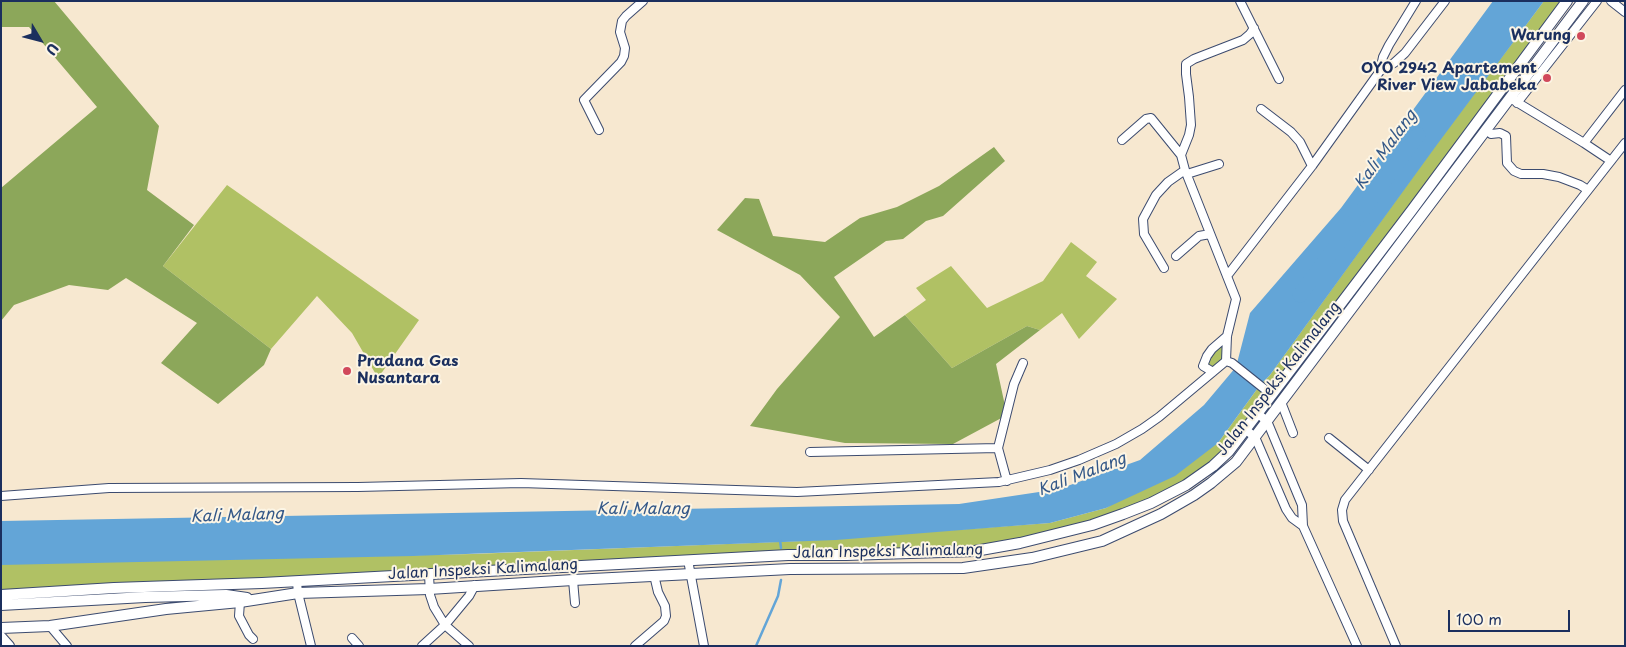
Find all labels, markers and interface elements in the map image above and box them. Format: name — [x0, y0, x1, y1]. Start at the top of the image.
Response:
north arrow — [15, 15, 65, 65]
place label: Warung — [1511, 27, 1571, 45]
marker: Warung — [1575, 30, 1587, 42]
text: U — [41, 39, 64, 60]
place label: OYO 2942 Apartement River View Jababeka — [1361, 60, 1537, 95]
marker: OYO 2942 Apartement River View Jababeka — [1541, 72, 1553, 84]
water label: Kali Malang — [1351, 107, 1421, 193]
street label: Jalan Inspeksi Kalimalang — [1213, 299, 1345, 459]
place label: Pradana Gas Nusantara — [357, 353, 458, 388]
marker: Pradana Gas Nusantara — [341, 365, 353, 377]
water label: Kali Malang — [1035, 449, 1129, 501]
water label: Kali Malang — [597, 500, 689, 520]
water label: Kali Malang — [190, 505, 284, 527]
street label: Jalan Inspeksi Kalimalang — [793, 541, 983, 563]
street label: Jalan Inspeksi Kalimalang — [388, 556, 578, 584]
scale bar — [1451, 600, 1574, 632]
text: 100 m — [1456, 607, 1502, 630]

